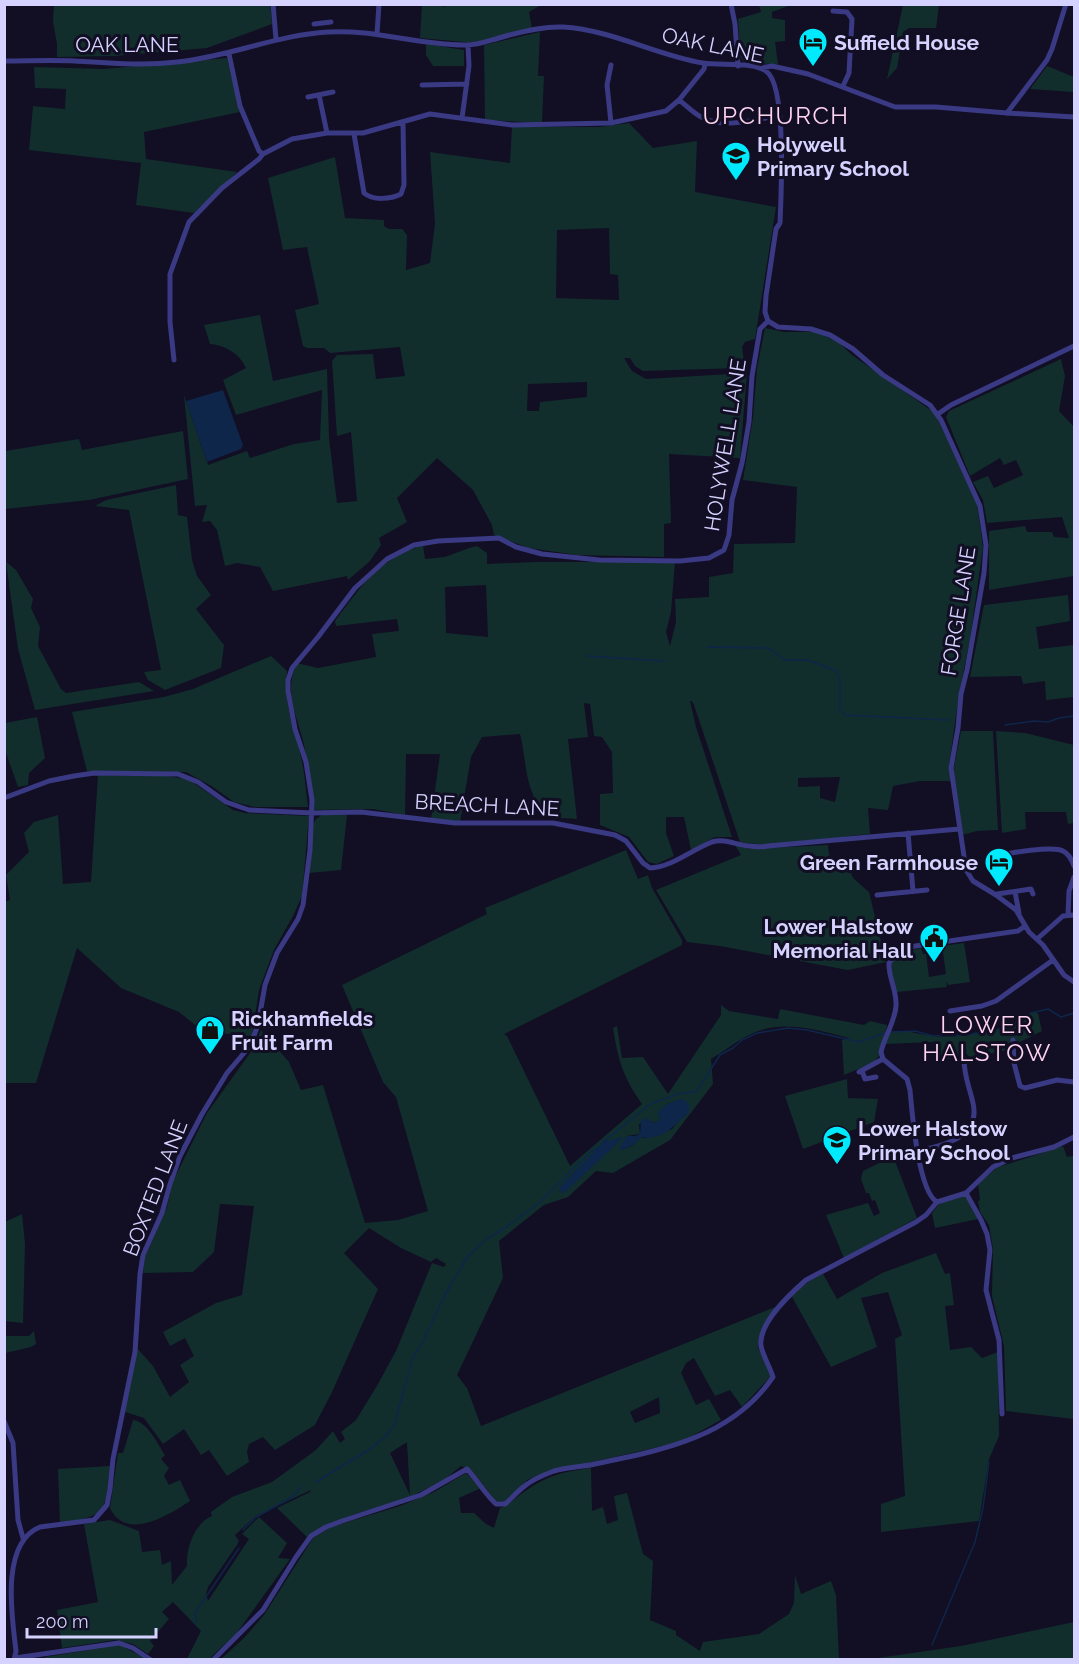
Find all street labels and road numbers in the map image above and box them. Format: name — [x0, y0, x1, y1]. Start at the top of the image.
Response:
street label: OAK LANE — [660, 22, 766, 68]
street label: OAK LANE — [75, 32, 179, 57]
street label: HOLYWELL LANE — [699, 357, 751, 533]
street label: FORGE LANE — [935, 545, 981, 677]
street label: BREACH LANE — [414, 789, 560, 821]
street label: BOXTED LANE — [118, 1116, 192, 1260]

